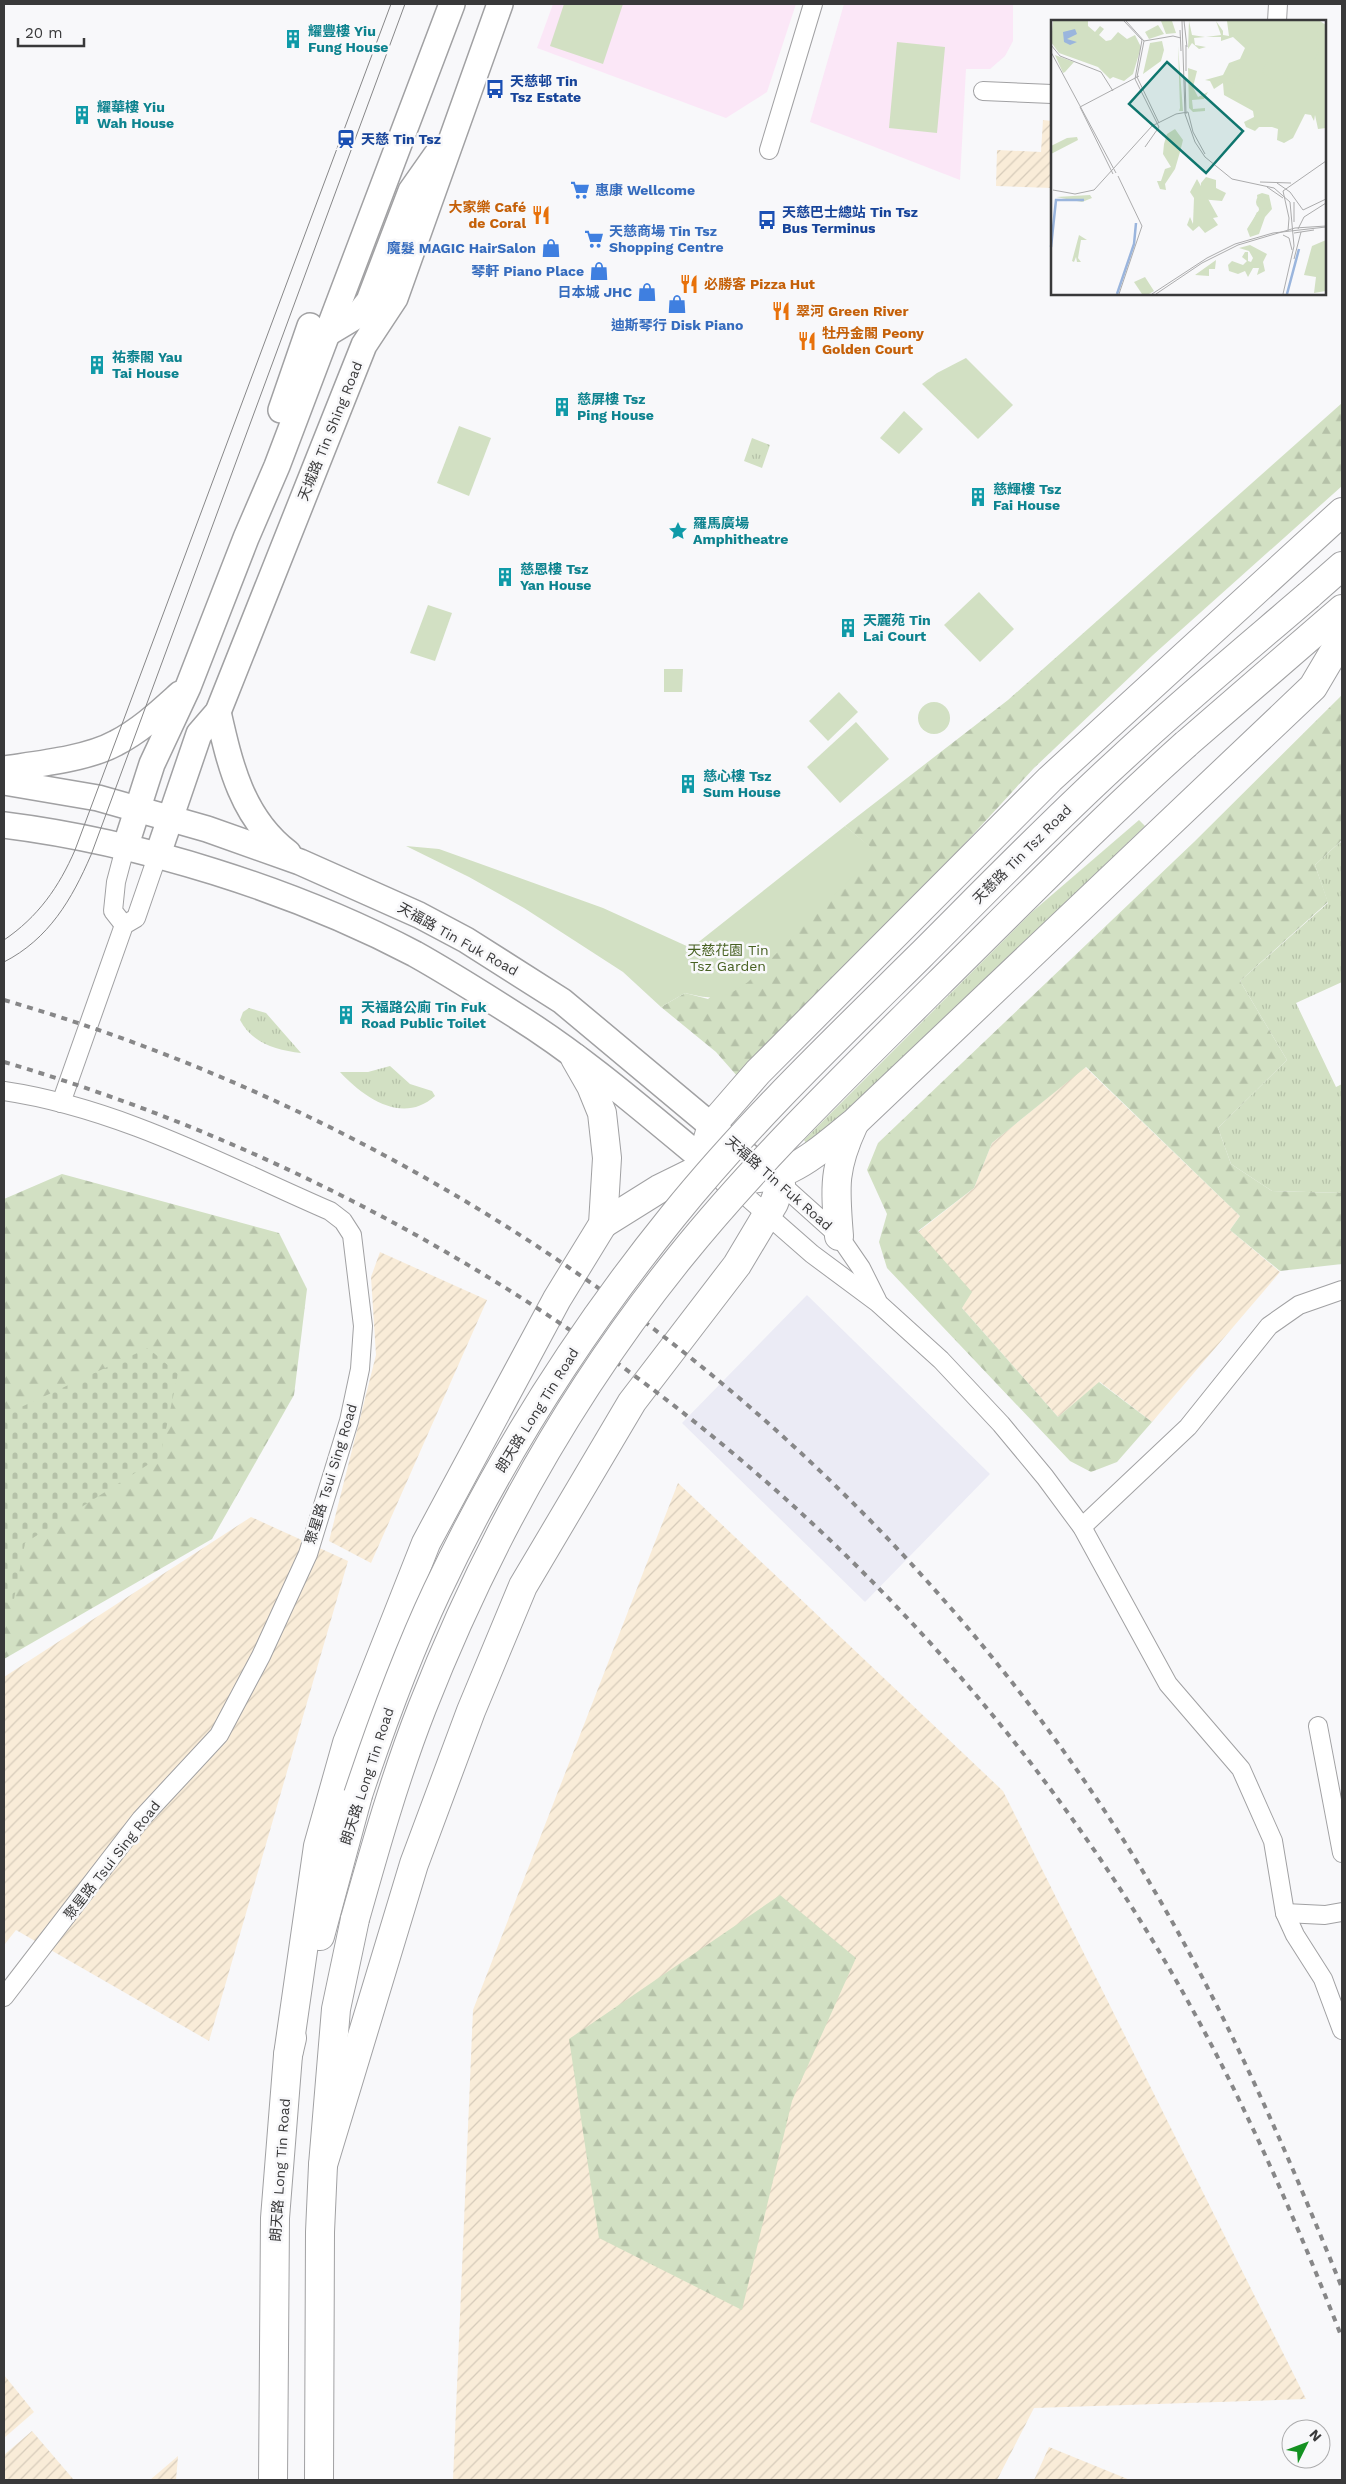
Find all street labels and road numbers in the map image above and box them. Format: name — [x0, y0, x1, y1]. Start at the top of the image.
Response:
street label: 天城路 Tin Shing Road — [295, 359, 365, 503]
street label: 天慈路 Tin Tsz Road — [969, 801, 1075, 907]
street label: 天福路 Tin Fuk Road — [395, 899, 521, 979]
street label: 天福路 Tin Fuk Road — [723, 1133, 835, 1233]
street label: 朗天路 Long Tin Road — [492, 1345, 582, 1475]
street label: 聚星路 Tsui Sing Road — [302, 1402, 360, 1546]
street label: 朗天路 Long Tin Road — [337, 1705, 397, 1847]
street label: 聚星路 Tsui Sing Road — [61, 1798, 163, 1922]
street label: 朗天路 Long Tin Road — [267, 2098, 293, 2242]

